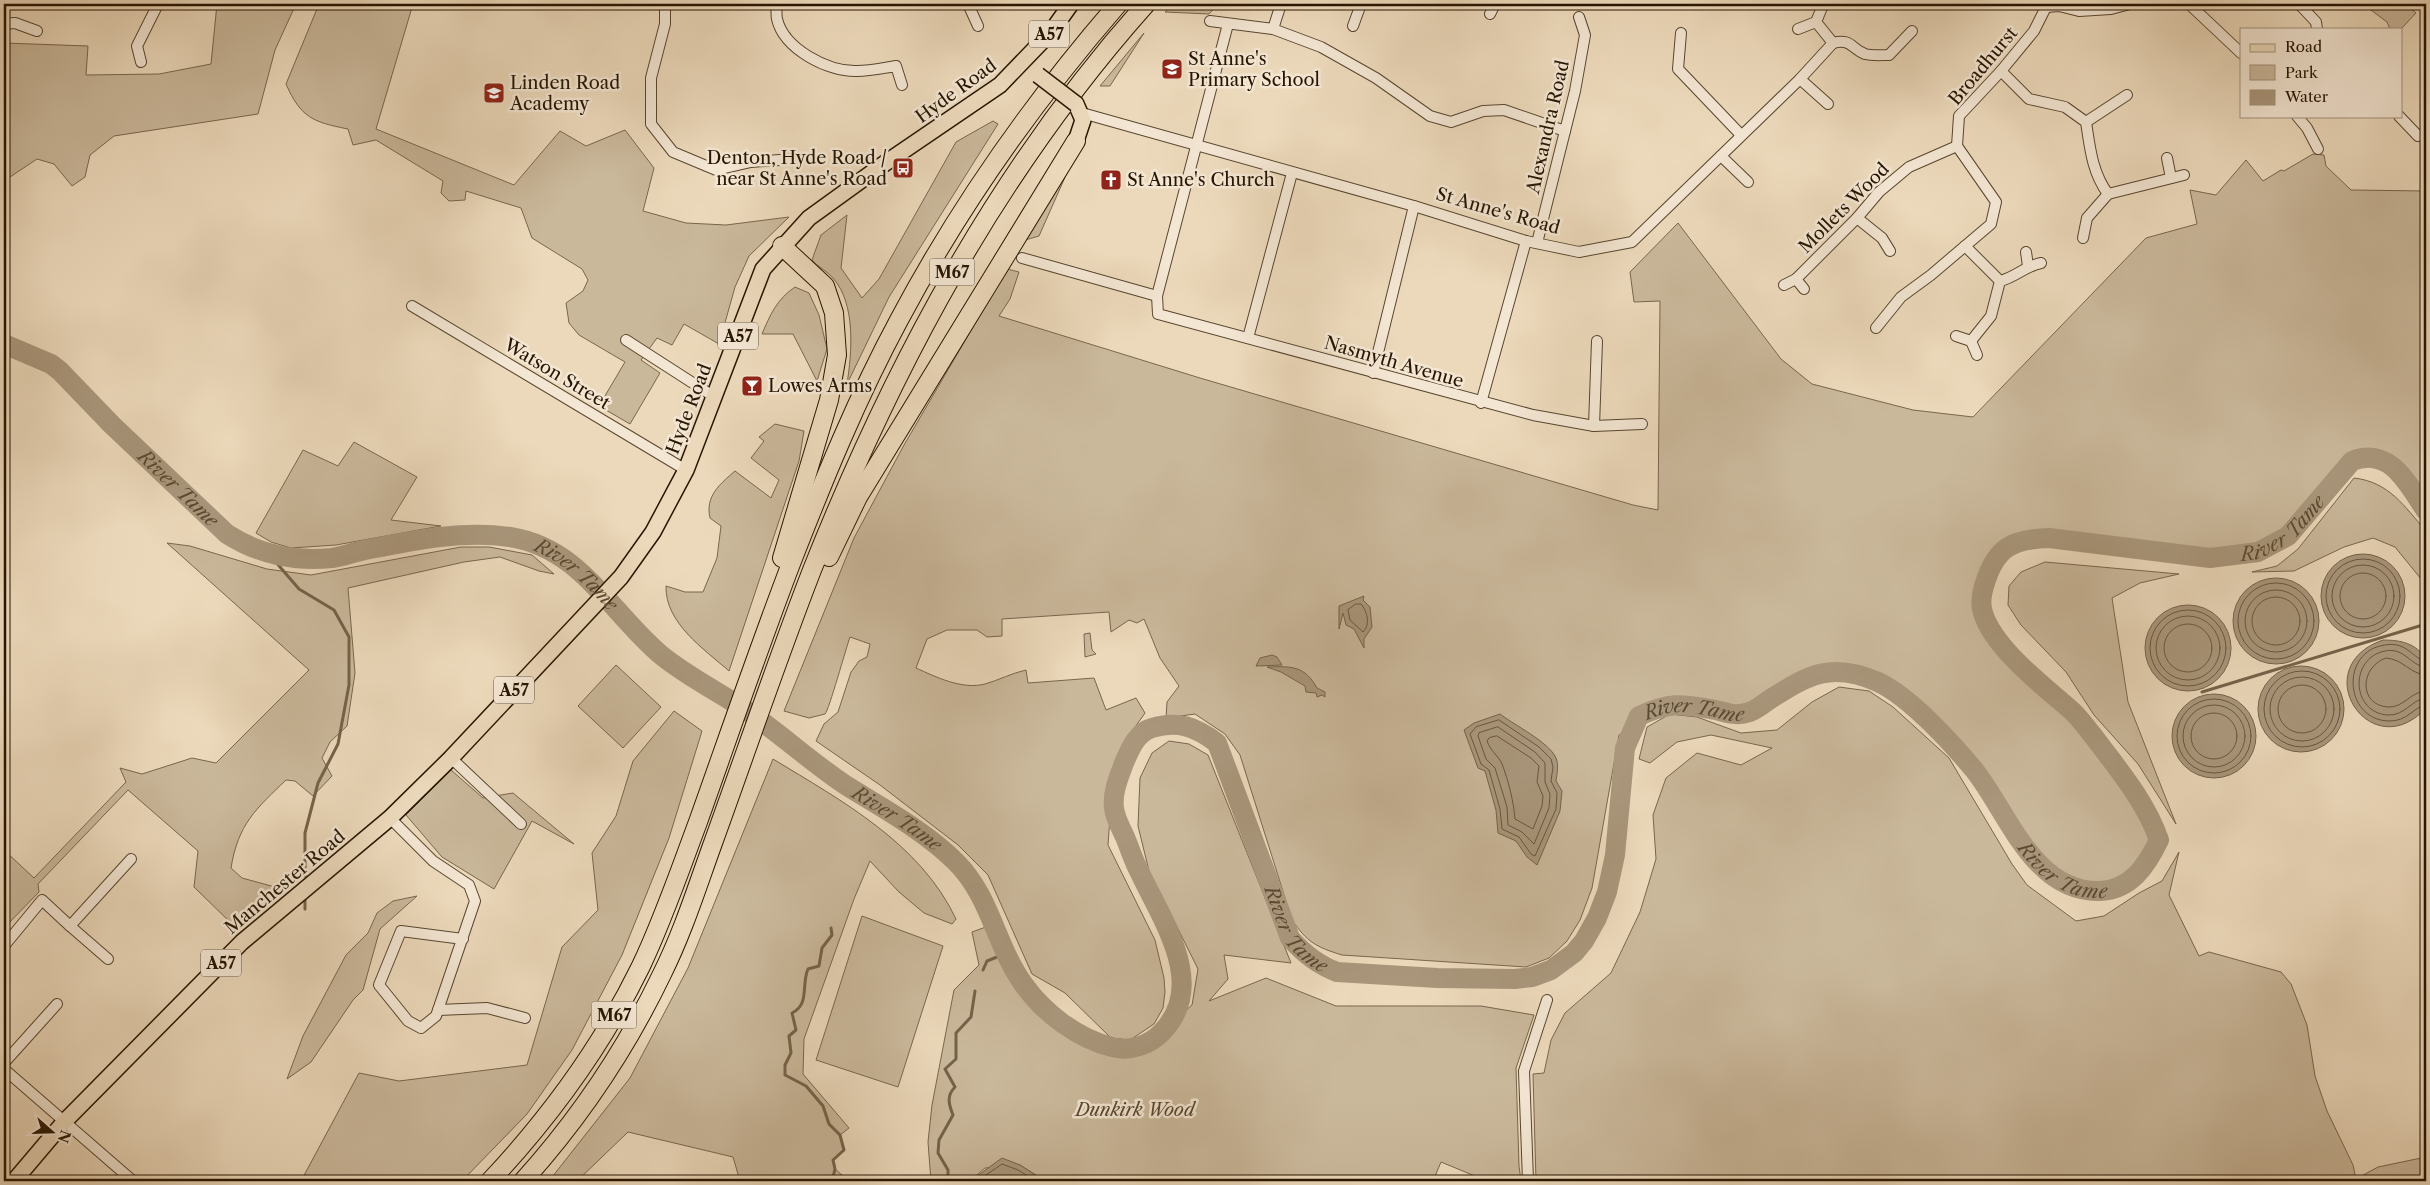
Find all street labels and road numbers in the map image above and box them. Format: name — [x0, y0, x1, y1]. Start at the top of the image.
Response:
road number: A57 — [1029, 20, 1069, 48]
street label: Broadhurst — [1944, 22, 2022, 110]
street label: Hyde Road — [911, 54, 1001, 128]
street label: Alexandra Road — [1522, 58, 1574, 197]
street label: Mollets Wood — [1794, 158, 1894, 258]
street label: St Anne's Road — [1433, 183, 1563, 239]
road number: M67 — [930, 258, 974, 286]
road number: A57 — [718, 322, 758, 350]
street label: Nasmyth Avenue — [1322, 332, 1466, 392]
street label: Watson Street — [499, 333, 615, 415]
street label: Hyde Road — [662, 361, 716, 457]
road number: A57 — [494, 676, 534, 704]
street label: Manchester Road — [220, 825, 350, 939]
road number: A57 — [201, 950, 241, 976]
road number: M67 — [592, 1002, 636, 1028]

